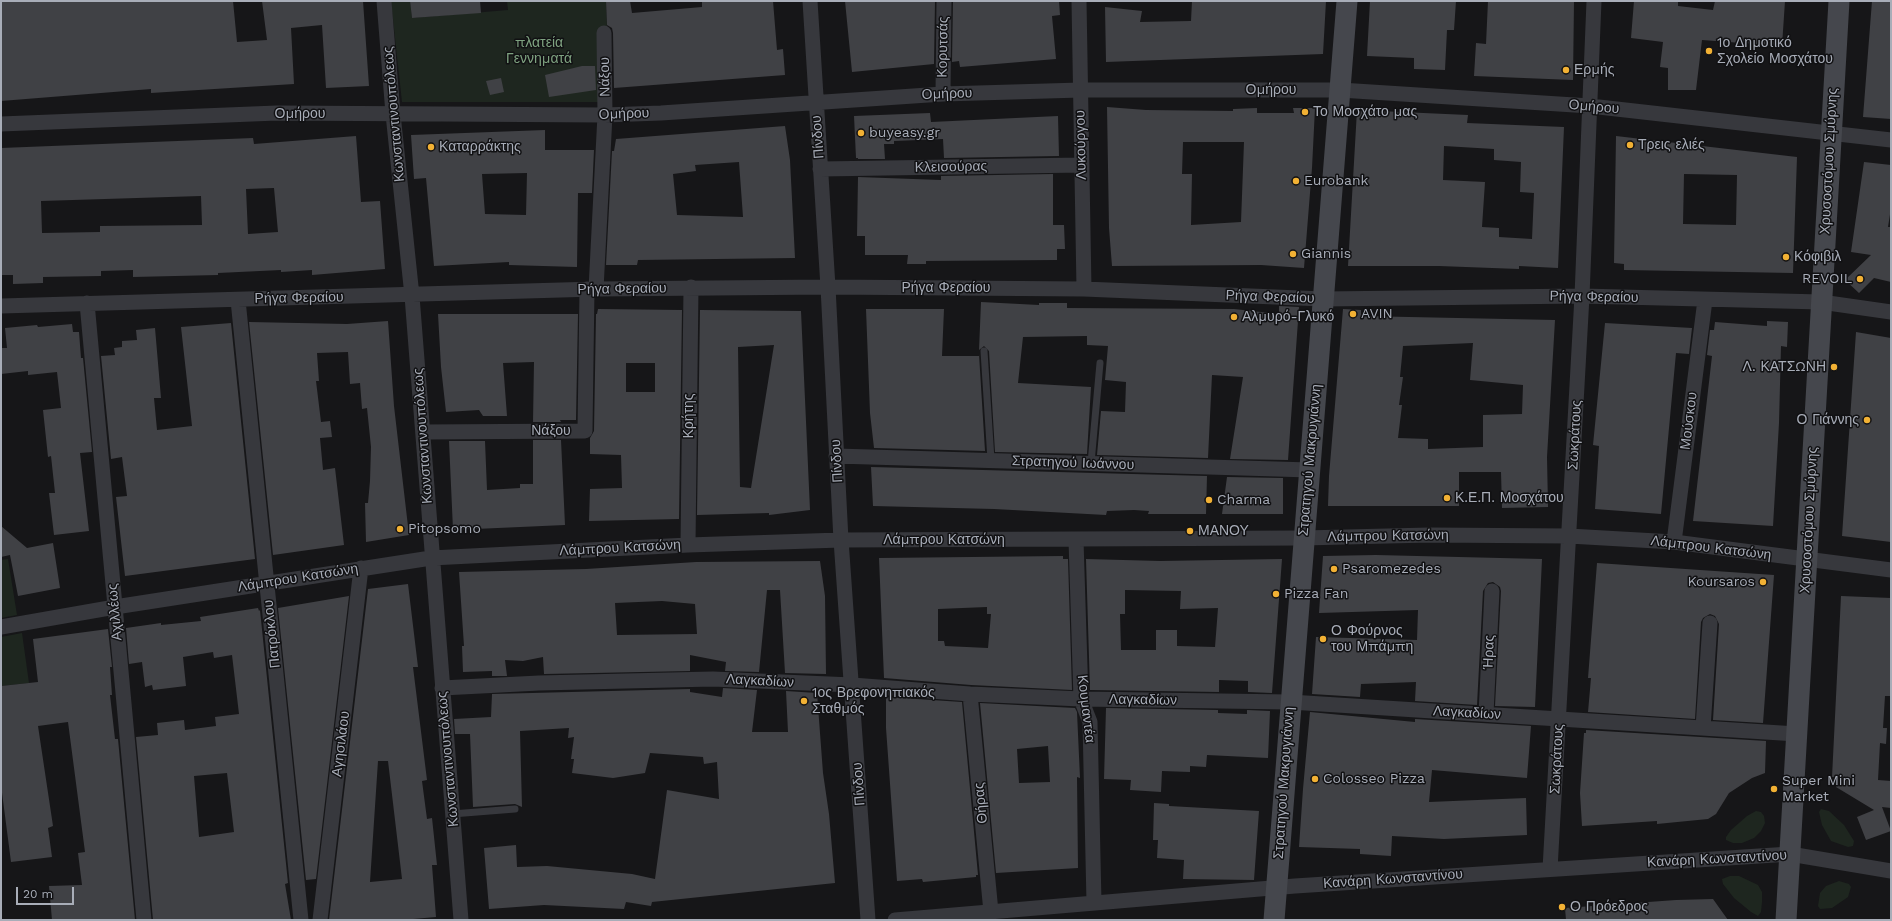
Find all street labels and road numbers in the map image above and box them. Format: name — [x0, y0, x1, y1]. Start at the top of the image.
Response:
street label: Κορυτσάς — [934, 16, 952, 78]
street label: Κωνσταντινουπόλεως — [380, 46, 408, 182]
street label: Νάξου — [596, 57, 614, 97]
street label: Ομήρου — [1246, 82, 1296, 98]
street label: Ομήρου — [921, 85, 973, 103]
street label: Χρυσοστόμου Σμύρνης — [1817, 87, 1841, 235]
street label: Ομήρου — [1568, 96, 1620, 118]
street label: Ομήρου — [598, 105, 650, 123]
street label: Ομήρου — [275, 106, 325, 122]
street label: Λυκούργου — [1072, 110, 1090, 180]
street label: Πίνδου — [808, 115, 828, 159]
street label: Κλεισούρας — [915, 158, 987, 176]
street label: Ρήγα Φεραίου — [577, 280, 667, 298]
street label: Ρήγα Φεραίου — [901, 280, 991, 296]
street label: Ρήγα Φεραίου — [1225, 287, 1315, 307]
street label: Ρήγα Φεραίου — [1549, 288, 1639, 306]
street label: Ρήγα Φεραίου — [254, 289, 344, 307]
street label: Κωνσταντινουπόλεως — [410, 368, 436, 504]
street label: Στρατηγού Μακρυγιάννη — [1295, 383, 1325, 537]
street label: Μούσκου — [1677, 391, 1701, 451]
street label: Κρήτης — [681, 393, 697, 439]
street label: Σωκράτους — [1565, 400, 1585, 470]
street label: Νάξου — [531, 423, 571, 439]
street label: Πίνδου — [827, 439, 847, 483]
street label: Χρυσοστόμου Σμύρνης — [1797, 446, 1821, 594]
street label: Στρατηγού Ιωάννου — [1012, 452, 1134, 474]
street label: Λάμπρου Κατσώνη — [1327, 527, 1449, 545]
street label: Λάμπρου Κατσώνη — [883, 532, 1005, 548]
street label: Λάμπρου Κατσώνη — [1650, 532, 1772, 564]
street label: Λάμπρου Κατσώνη — [559, 536, 681, 560]
street label: Λάμπρου Κατσώνη — [237, 560, 359, 596]
street label: Αχιλλέως — [104, 583, 126, 641]
street label: Πατρόκλου — [260, 599, 284, 669]
street label: Ήρας — [1480, 634, 1498, 670]
street label: Λαγκαδίων — [726, 671, 794, 691]
street label: Κουμαντέα — [1074, 674, 1098, 744]
street label: Κωνσταντινουπόλεως — [434, 691, 462, 827]
street label: Λαγκαδίων — [1109, 691, 1177, 709]
street label: Λαγκαδίων — [1433, 703, 1501, 723]
street label: Στρατηγού Μακρυγιάννη — [1270, 706, 1298, 860]
street label: Αγησιλάου — [329, 710, 353, 778]
street label: Σωκράτους — [1547, 724, 1567, 794]
street label: Πίνδου — [849, 762, 869, 806]
street label: Θήρας — [971, 782, 991, 824]
street label: Κανάρη Κωνσταντίνου — [1647, 847, 1787, 871]
street label: Κανάρη Κωνσταντίνου — [1323, 866, 1463, 892]

